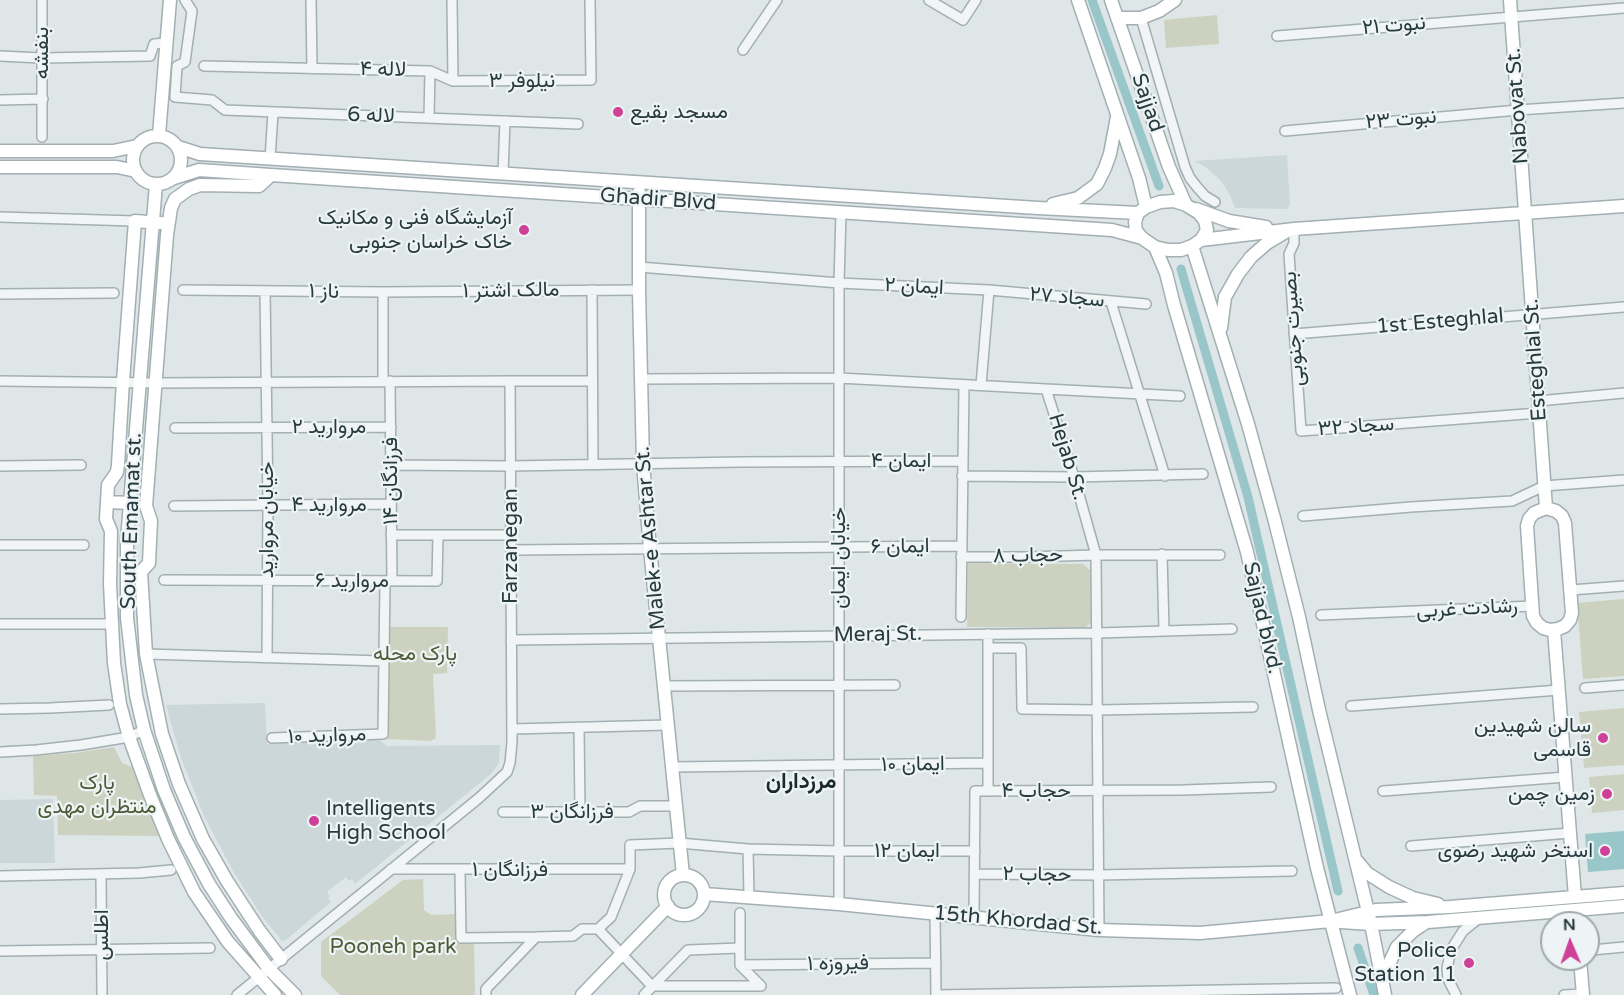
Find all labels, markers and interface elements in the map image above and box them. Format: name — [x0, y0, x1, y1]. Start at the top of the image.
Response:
street label: نبوت ۲۱ — [1361, 11, 1427, 41]
street label: بنفشه — [29, 27, 55, 79]
street label: Nabovat St. — [1501, 47, 1535, 165]
street label: لاله ۴ — [360, 57, 406, 83]
street label: نیلوفر ۳ — [489, 68, 555, 94]
street label: Sajjad — [1125, 70, 1169, 136]
place label: مسجد بقیع — [630, 99, 728, 125]
street label: لاله 6 — [347, 103, 395, 129]
street label: نبوت ۲۳ — [1364, 104, 1438, 136]
marker: مسجد بقیع — [611, 105, 625, 119]
street label: Ghadir Blvd — [599, 183, 717, 217]
place label: آزمایشگاه فنی و مکانیک خاک خراسان جنوبی — [318, 205, 512, 255]
marker: آزمایشگاه فنی و مکانیک خاک خراسان جنوبی — [517, 223, 531, 237]
street label: بصیرت جنوبی — [1277, 271, 1311, 387]
street label: ایمان ۲ — [884, 273, 944, 301]
street label: مالک اشتر ۱ — [463, 278, 559, 304]
street label: ناز ۱ — [309, 279, 339, 305]
street label: سجاد ۲۷ — [1028, 282, 1106, 314]
street label: Esteghlal St. — [1519, 298, 1553, 422]
street label: 1st Esteghlal — [1375, 304, 1505, 340]
street label: Hejab St. — [1042, 411, 1092, 503]
street label: سجاد ۳۲ — [1317, 412, 1395, 442]
street label: مروارید ۲ — [292, 414, 366, 440]
street label: South Emamat st. — [116, 432, 148, 610]
street label: فرزانگان ۱۴ — [378, 437, 404, 525]
street label: Malek-e Ashtar St. — [630, 445, 672, 631]
street label: ایمان ۴ — [871, 448, 931, 474]
street label: خیابان مروارید — [254, 462, 280, 578]
street label: Farzanegan — [498, 488, 524, 604]
street label: مروارید ۴ — [291, 492, 367, 518]
street label: خیابان ایمان — [826, 507, 852, 609]
street label: ایمان ۶ — [870, 534, 930, 560]
street label: حجاب ۸ — [993, 543, 1063, 569]
street label: Sajjad blvd. — [1237, 560, 1287, 676]
street label: مروارید ۶ — [315, 568, 389, 594]
street label: رشادت غربی — [1416, 594, 1518, 624]
street label: Meraj St. — [834, 622, 922, 648]
park label: پارک محله — [373, 641, 457, 667]
place label: سالن شهیدین قاسمی — [1474, 713, 1591, 763]
street label: مروارید ۱۰ — [287, 722, 367, 750]
marker: سالن شهیدین قاسمی — [1596, 731, 1610, 745]
street label: ایمان ۱۰ — [881, 752, 945, 778]
district label: مرزداران — [766, 769, 836, 795]
park label: پارک منتظران مهدی — [38, 770, 156, 820]
street label: حجاب ۴ — [1001, 778, 1071, 804]
place label: زمین چمن — [1508, 781, 1595, 807]
marker: زمین چمن — [1600, 787, 1614, 801]
place label: Intelligents High School — [326, 796, 446, 846]
street label: فرزانگان ۳ — [530, 799, 614, 825]
marker: Intelligents High School — [307, 814, 321, 828]
street label: ایمان ۱۲ — [874, 838, 940, 864]
place label: استخر شهید رضوی — [1438, 838, 1593, 864]
marker: استخر شهید رضوی — [1598, 844, 1612, 858]
street label: فرزانگان ۱ — [472, 857, 548, 883]
street label: حجاب ۲ — [1002, 862, 1072, 888]
street label: 15th Khordad St. — [932, 901, 1104, 941]
street label: اطلس — [89, 909, 115, 961]
north arrow — [1540, 911, 1600, 971]
text: N — [1563, 915, 1576, 935]
park label: Pooneh park — [330, 934, 456, 960]
place label: Police Station 11 — [1354, 938, 1457, 988]
street label: فیروزه ۱ — [807, 951, 869, 977]
marker: Police Station 11 — [1462, 956, 1476, 970]

